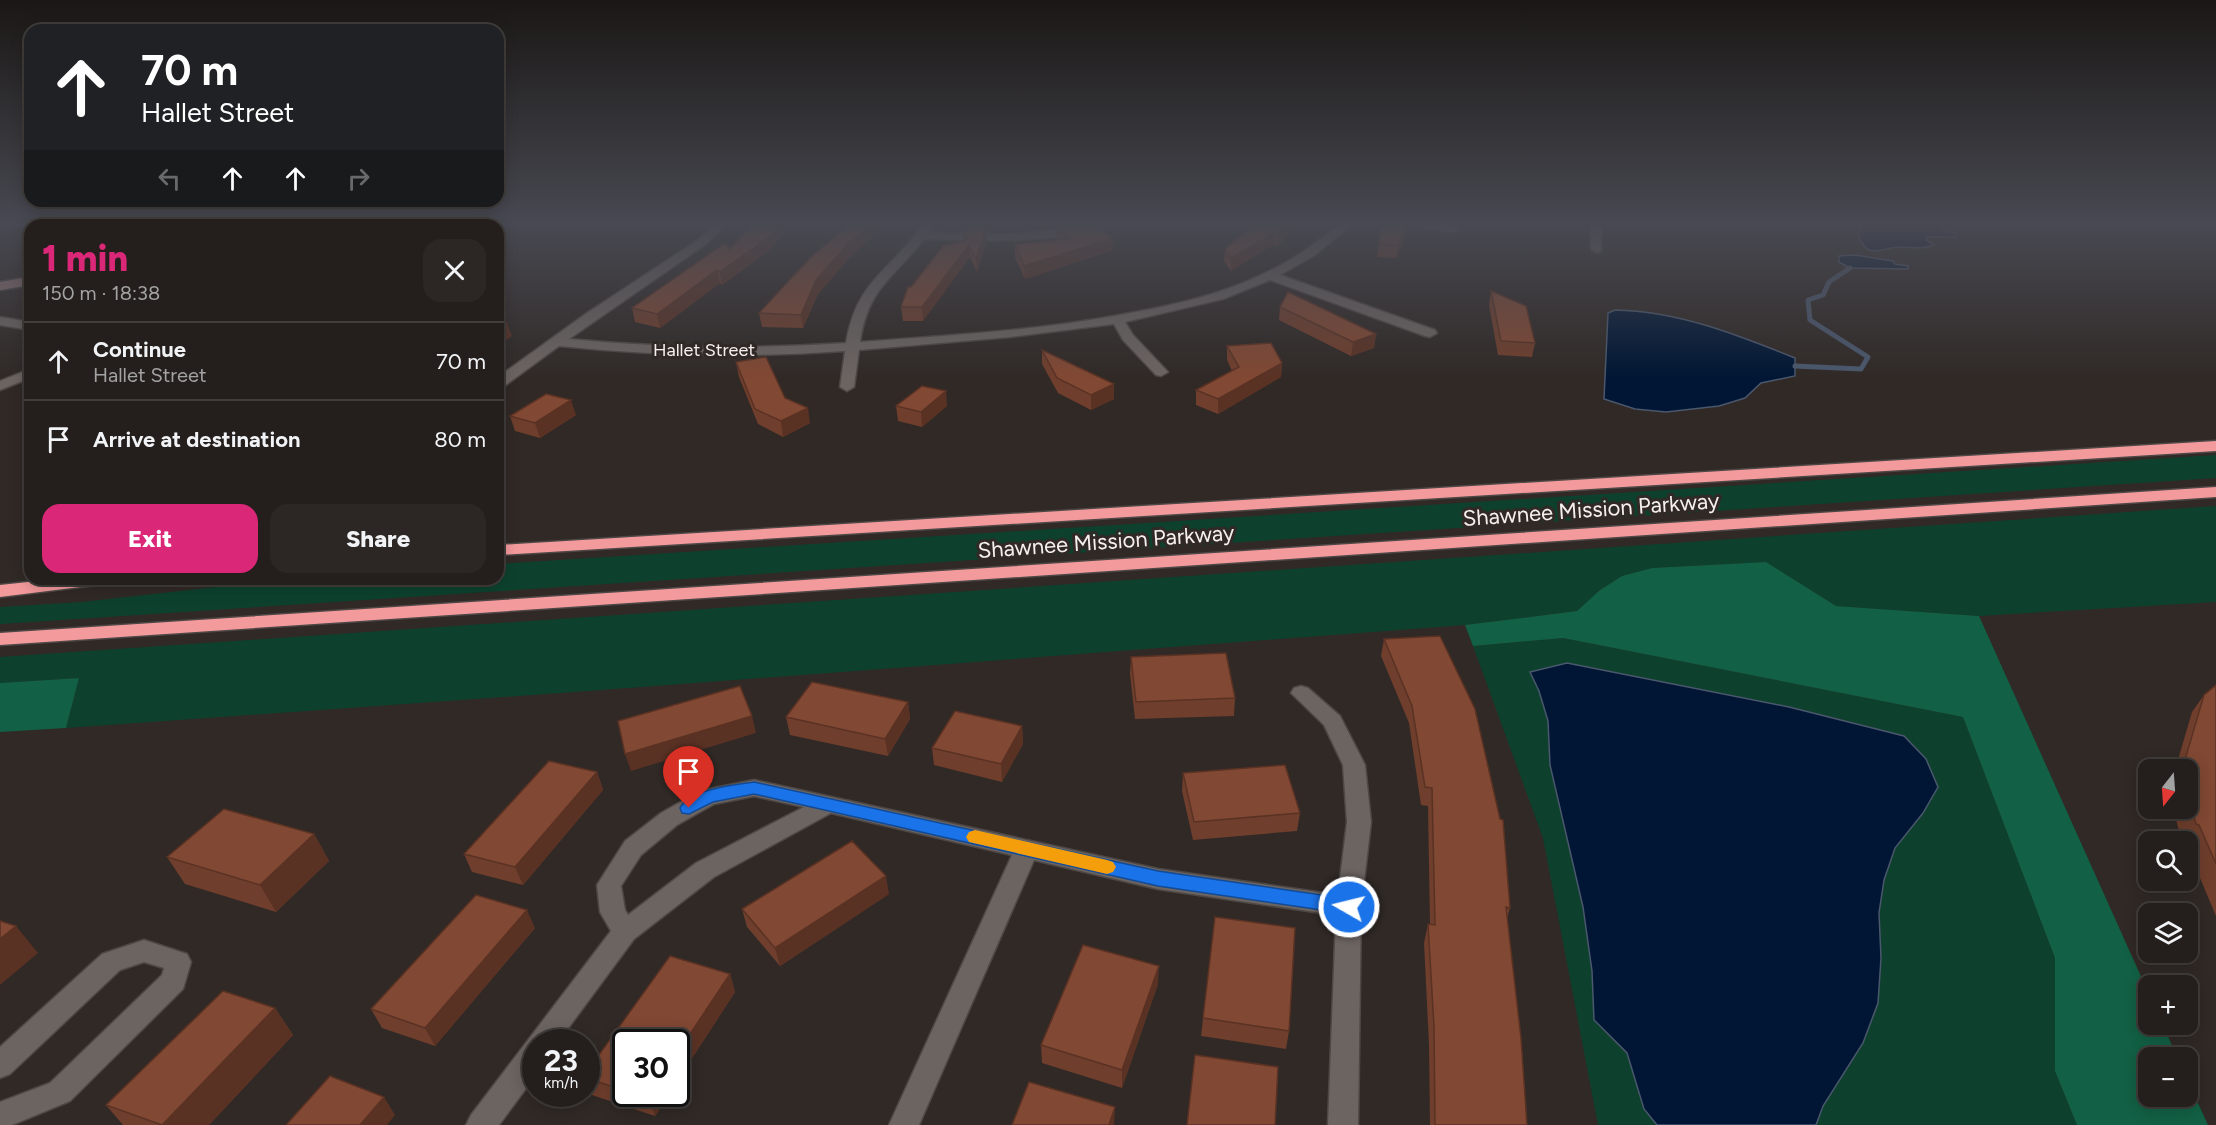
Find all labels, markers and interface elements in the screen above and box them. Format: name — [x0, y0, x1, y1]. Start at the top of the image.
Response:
text: 70 m — [141, 45, 238, 96]
icon: ahead — [42, 48, 120, 126]
text: Hallet Street — [141, 96, 294, 129]
icon: left — [153, 162, 186, 195]
icon: ahead — [216, 162, 249, 195]
icon: ahead — [279, 162, 312, 195]
icon: right — [342, 162, 375, 195]
text: 1 min — [42, 237, 128, 280]
button: close — [423, 239, 486, 302]
text: 150 m · 18:38 — [42, 281, 160, 305]
text: Continue — [93, 336, 186, 363]
street label: Hallet Street — [653, 339, 755, 361]
icon: ahead — [42, 345, 75, 378]
text: 70 m — [436, 348, 486, 375]
text: Hallet Street — [93, 363, 206, 387]
icon: arrive — [42, 423, 75, 456]
text: Arrive at destination — [93, 426, 301, 453]
text: 80 m — [434, 426, 486, 453]
street label: Shawnee Mission Parkway — [1462, 487, 1721, 532]
button: Exit — [42, 504, 258, 573]
button: Share — [270, 504, 486, 573]
street label: Shawnee Mission Parkway — [977, 519, 1236, 564]
pin — [663, 746, 714, 808]
icon: arrive — [672, 755, 705, 788]
north arrow — [2138, 759, 2198, 819]
map controls — [2138, 759, 2198, 1107]
button: search — [2138, 831, 2198, 891]
position arrow — [1317, 875, 1381, 939]
button: layers — [2138, 903, 2198, 963]
button: + — [2138, 975, 2198, 1035]
speed limit sign: 30 — [612, 1029, 690, 1107]
text: 23 — [544, 1042, 578, 1079]
button: − — [2138, 1047, 2198, 1107]
text: km/h — [544, 1074, 578, 1092]

